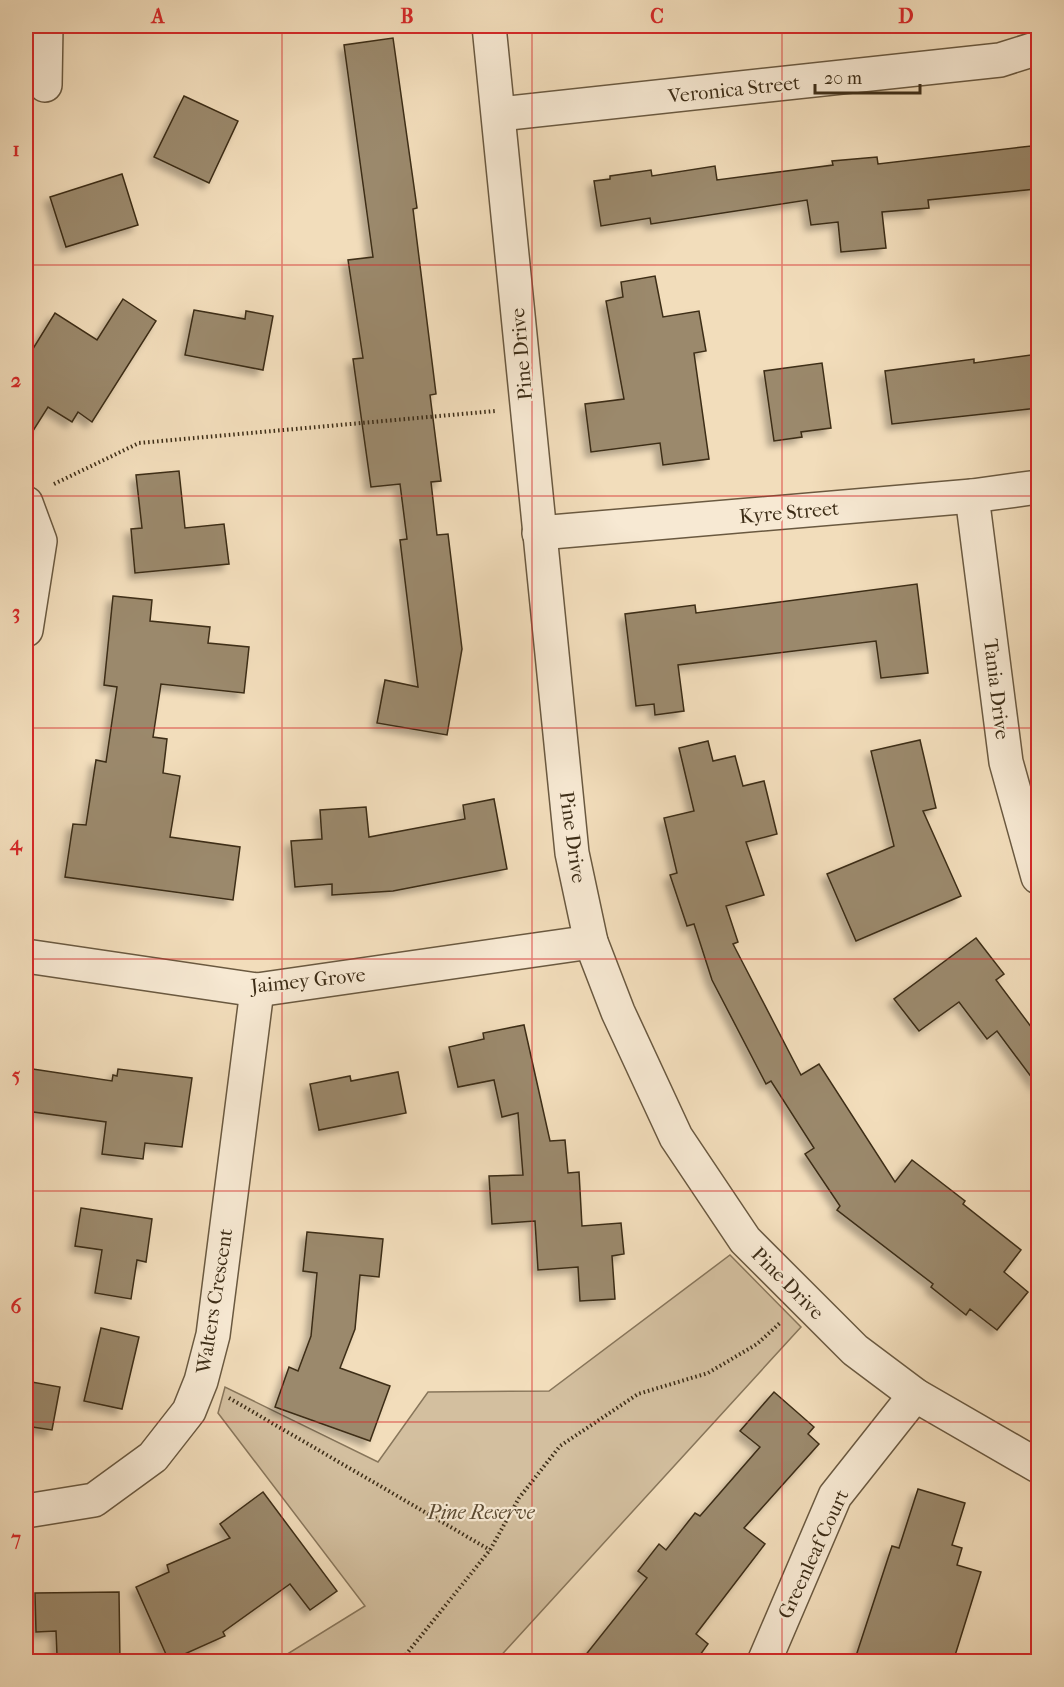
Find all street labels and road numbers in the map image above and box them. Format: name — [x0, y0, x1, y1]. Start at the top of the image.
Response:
street label: Veronica Street — [666, 71, 801, 108]
street label: Pine Drive — [506, 307, 537, 401]
street label: Kyre Street — [738, 497, 840, 528]
street label: Tania Drive — [979, 638, 1014, 741]
street label: Pine Drive — [555, 790, 590, 885]
street label: Jaimey Grove — [248, 963, 367, 998]
street label: Walters Crescent — [192, 1227, 237, 1376]
street label: Pine Drive — [747, 1243, 829, 1324]
street label: Greenleaf Court — [773, 1486, 853, 1622]

